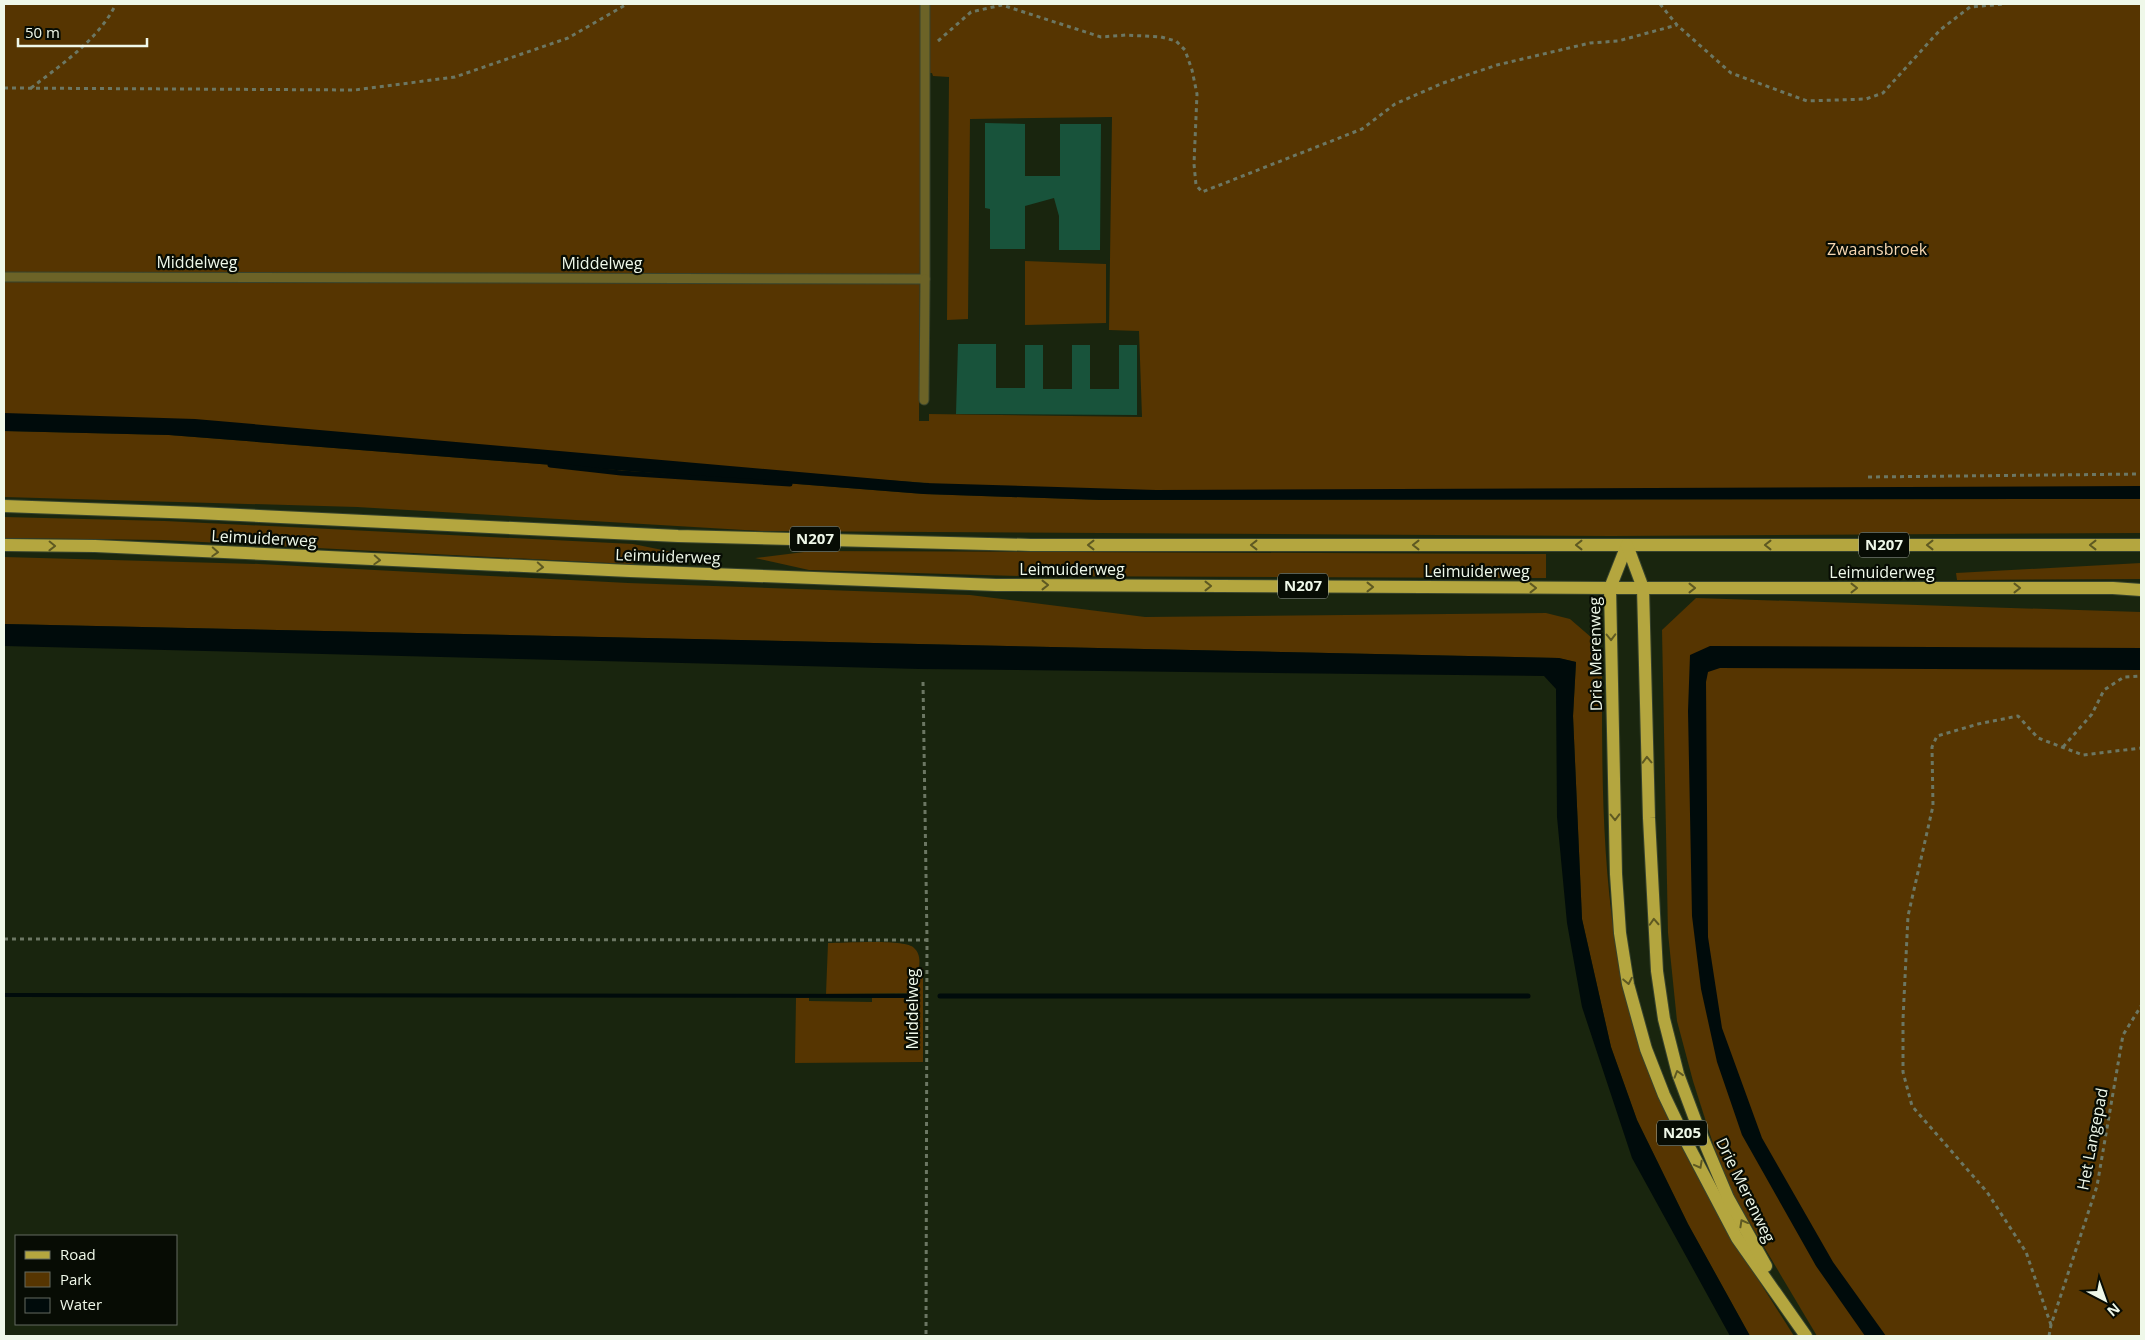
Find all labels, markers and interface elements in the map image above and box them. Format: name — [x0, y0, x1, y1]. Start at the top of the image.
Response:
scale bar — [18, 15, 146, 47]
text: 50 m — [25, 22, 60, 42]
park label: Zwaansbroek — [1827, 238, 1928, 260]
street label: Middelweg — [156, 251, 238, 273]
street label: Middelweg — [561, 252, 643, 274]
street label: Leimuiderweg — [211, 524, 318, 552]
road number: N207 — [790, 526, 840, 552]
road number: N207 — [1859, 532, 1909, 558]
one-way arrow — [1087, 540, 1094, 550]
one-way arrow — [1249, 540, 1257, 550]
one-way arrow — [1412, 540, 1420, 550]
one-way arrow — [1574, 540, 1582, 550]
one-way arrow — [1763, 540, 1771, 550]
one-way arrow — [1926, 540, 1934, 550]
one-way arrow — [2088, 540, 2096, 550]
one-way arrow — [49, 541, 57, 551]
street label: Leimuiderweg — [615, 543, 721, 569]
one-way arrow — [211, 546, 219, 557]
one-way arrow — [373, 554, 381, 565]
street label: Leimuiderweg — [1019, 558, 1125, 580]
street label: Leimuiderweg — [1424, 560, 1530, 582]
street label: Leimuiderweg — [1829, 561, 1935, 583]
one-way arrow — [536, 562, 544, 573]
road number: N207 — [1278, 574, 1328, 598]
one-way arrow — [1042, 580, 1049, 590]
one-way arrow — [1204, 581, 1212, 591]
one-way arrow — [1366, 582, 1374, 592]
one-way arrow — [1529, 583, 1537, 593]
one-way arrow — [1688, 583, 1696, 593]
one-way arrow — [1850, 583, 1858, 593]
one-way arrow — [2013, 583, 2021, 593]
street label: Drie Merenweg — [1583, 596, 1607, 711]
one-way arrow — [1606, 633, 1617, 641]
one-way arrow — [1642, 756, 1652, 764]
one-way arrow — [1610, 814, 1620, 821]
one-way arrow — [1649, 918, 1660, 926]
street label: Middelweg — [901, 968, 923, 1050]
one-way arrow — [1622, 977, 1633, 985]
one-way arrow — [1674, 1070, 1684, 1079]
street label: Het Langepad — [2071, 1086, 2113, 1192]
road number: N205 — [1657, 1120, 1707, 1146]
street label: Drie Merenweg — [1711, 1134, 1781, 1246]
one-way arrow — [1692, 1159, 1702, 1168]
one-way arrow — [1739, 1219, 1749, 1228]
legend — [15, 1235, 178, 1325]
text: Road — [60, 1244, 96, 1264]
text: Park — [60, 1269, 91, 1289]
north arrow — [2080, 1275, 2130, 1325]
text: Water — [60, 1294, 102, 1314]
text: N — [2103, 1299, 2124, 1321]

